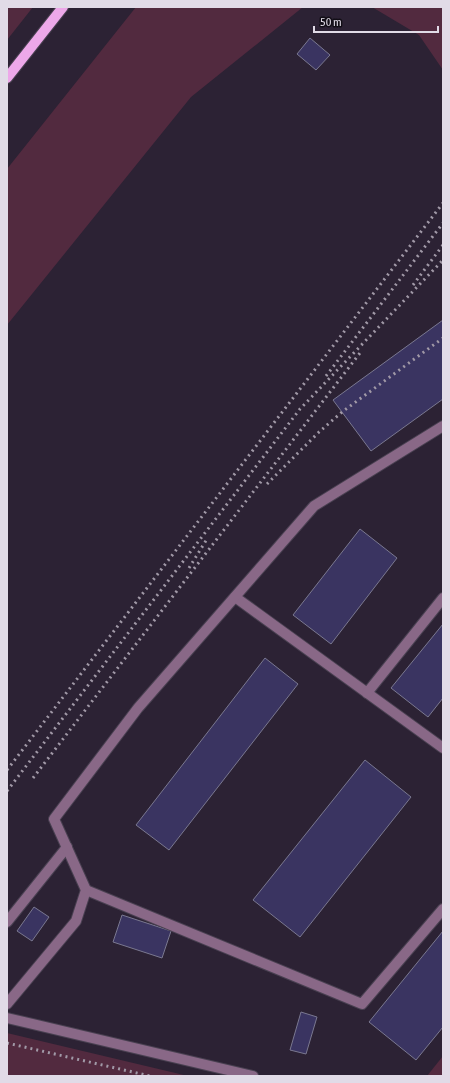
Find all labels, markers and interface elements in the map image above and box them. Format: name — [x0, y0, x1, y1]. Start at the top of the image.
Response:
scale bar — [314, 8, 438, 34]
text: 50 m — [320, 15, 342, 29]

